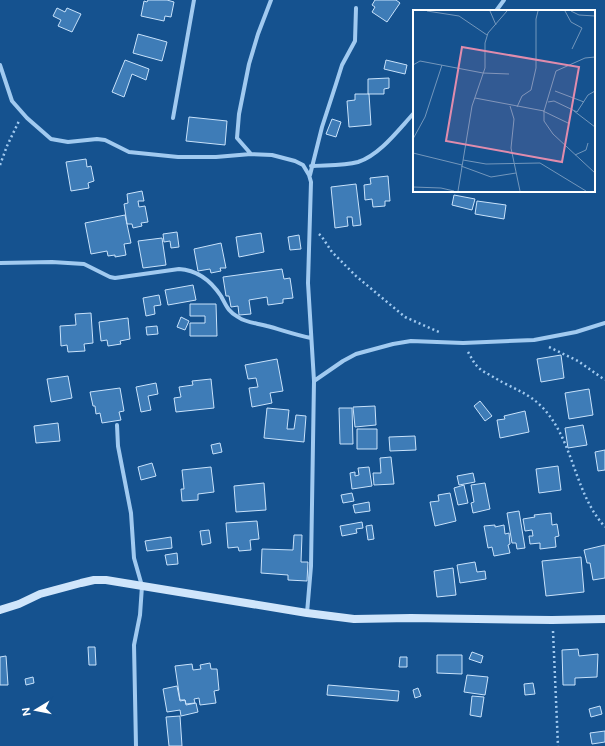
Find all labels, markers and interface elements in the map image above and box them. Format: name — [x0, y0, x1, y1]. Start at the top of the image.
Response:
inset map — [413, 10, 595, 192]
north arrow — [16, 690, 56, 730]
text: N — [20, 706, 34, 717]

